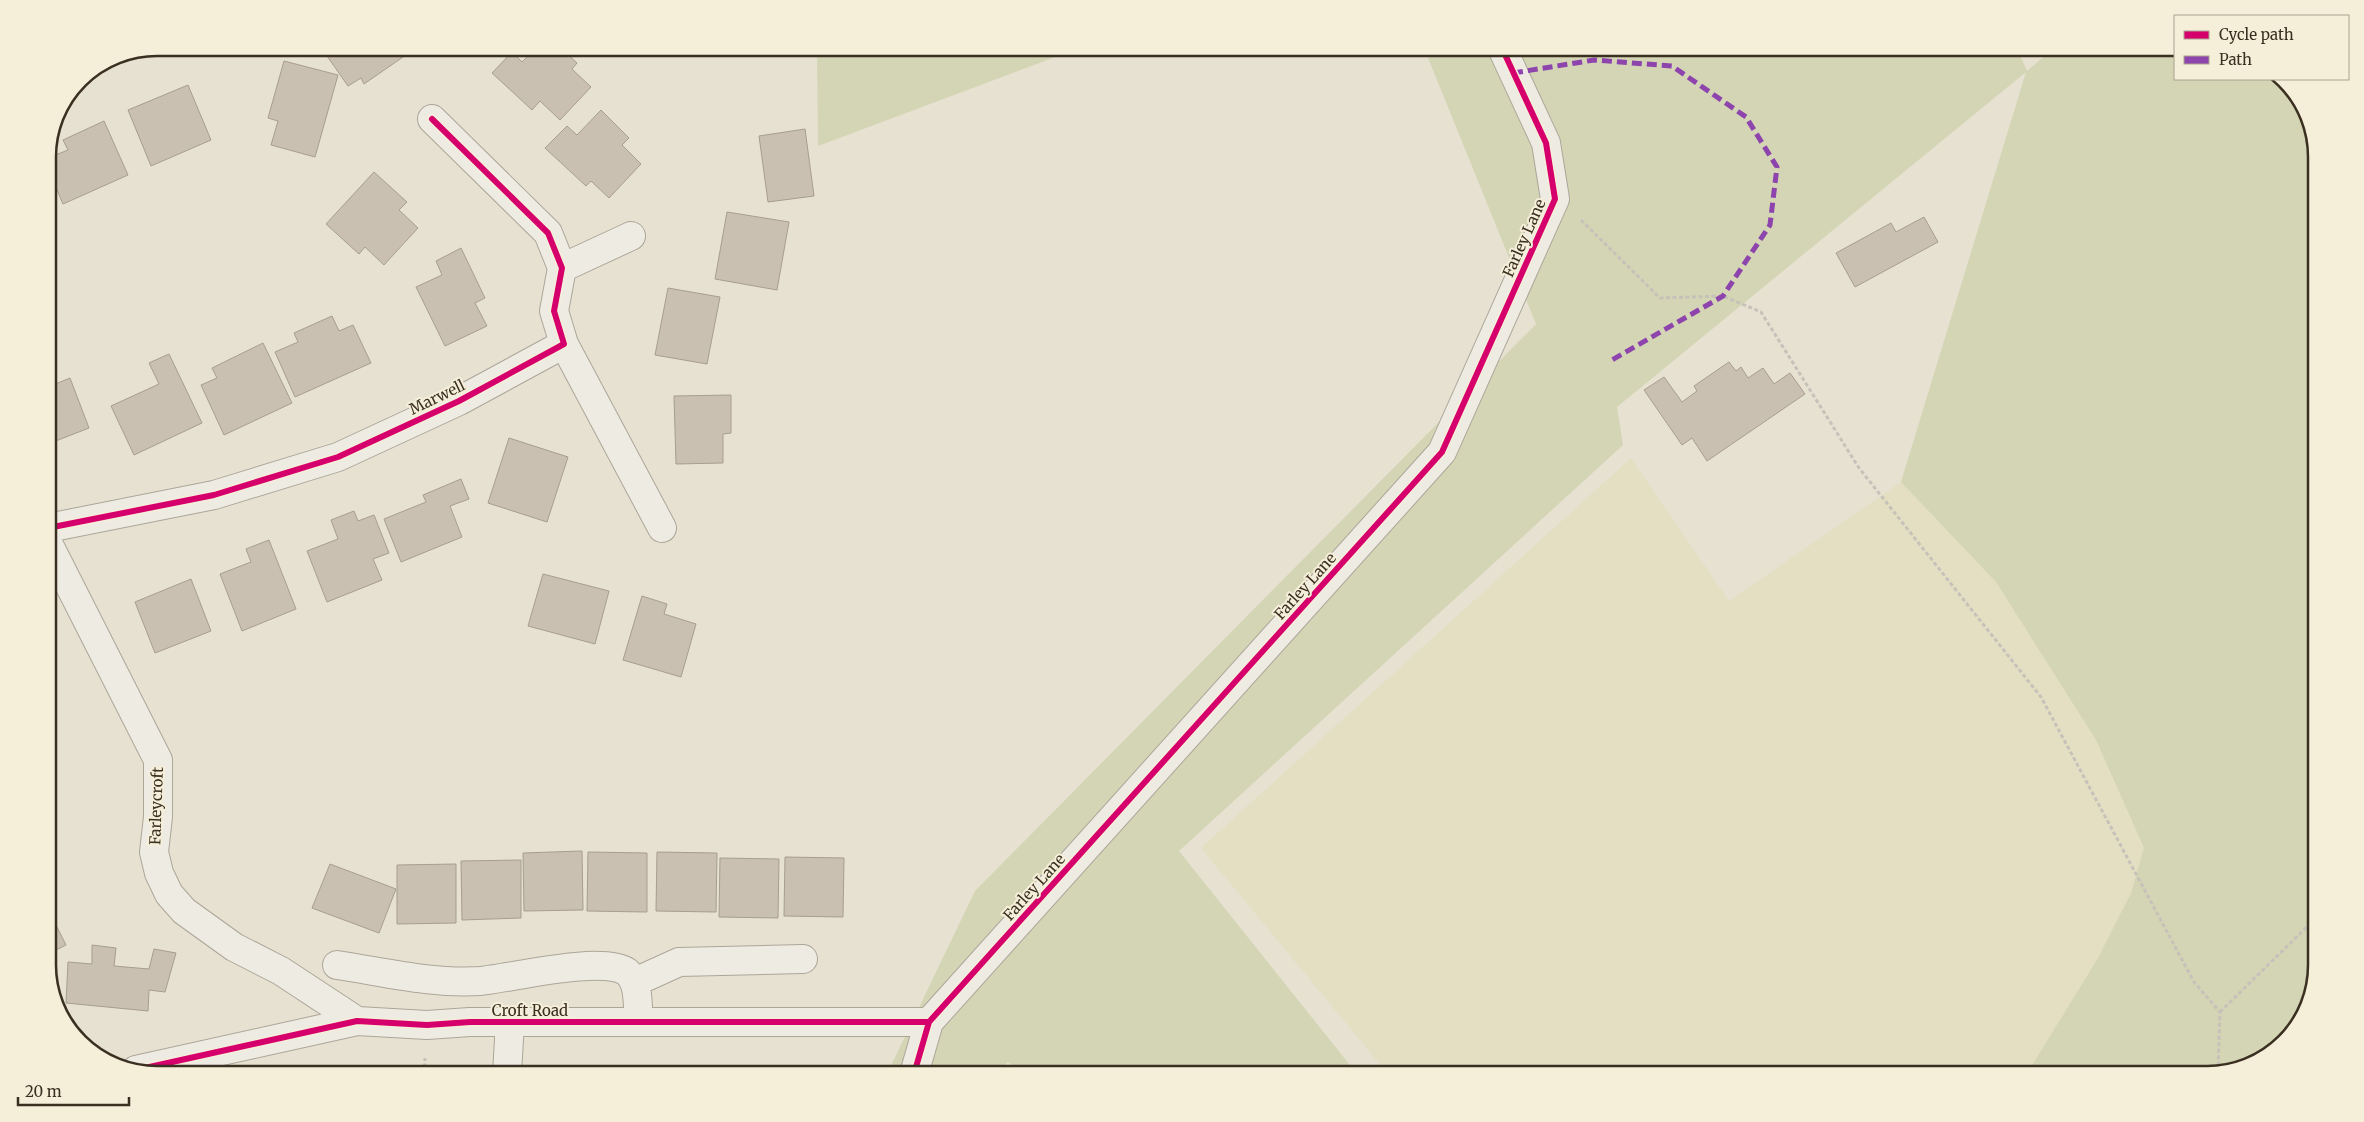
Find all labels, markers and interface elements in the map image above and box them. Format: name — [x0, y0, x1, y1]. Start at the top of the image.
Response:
legend — [2174, 15, 2349, 80]
text: Cycle path — [2219, 25, 2294, 44]
text: Path — [2219, 50, 2252, 69]
street label: Farley Lane — [1498, 196, 1550, 280]
street label: Marwell — [406, 375, 468, 419]
street label: Farley Lane — [1270, 549, 1340, 623]
street label: Farleycroft — [145, 766, 167, 845]
street label: Farley Lane — [999, 850, 1069, 924]
street label: Croft Road — [492, 1001, 568, 1020]
scale bar — [18, 1074, 129, 1106]
text: 20 m — [25, 1082, 62, 1101]

